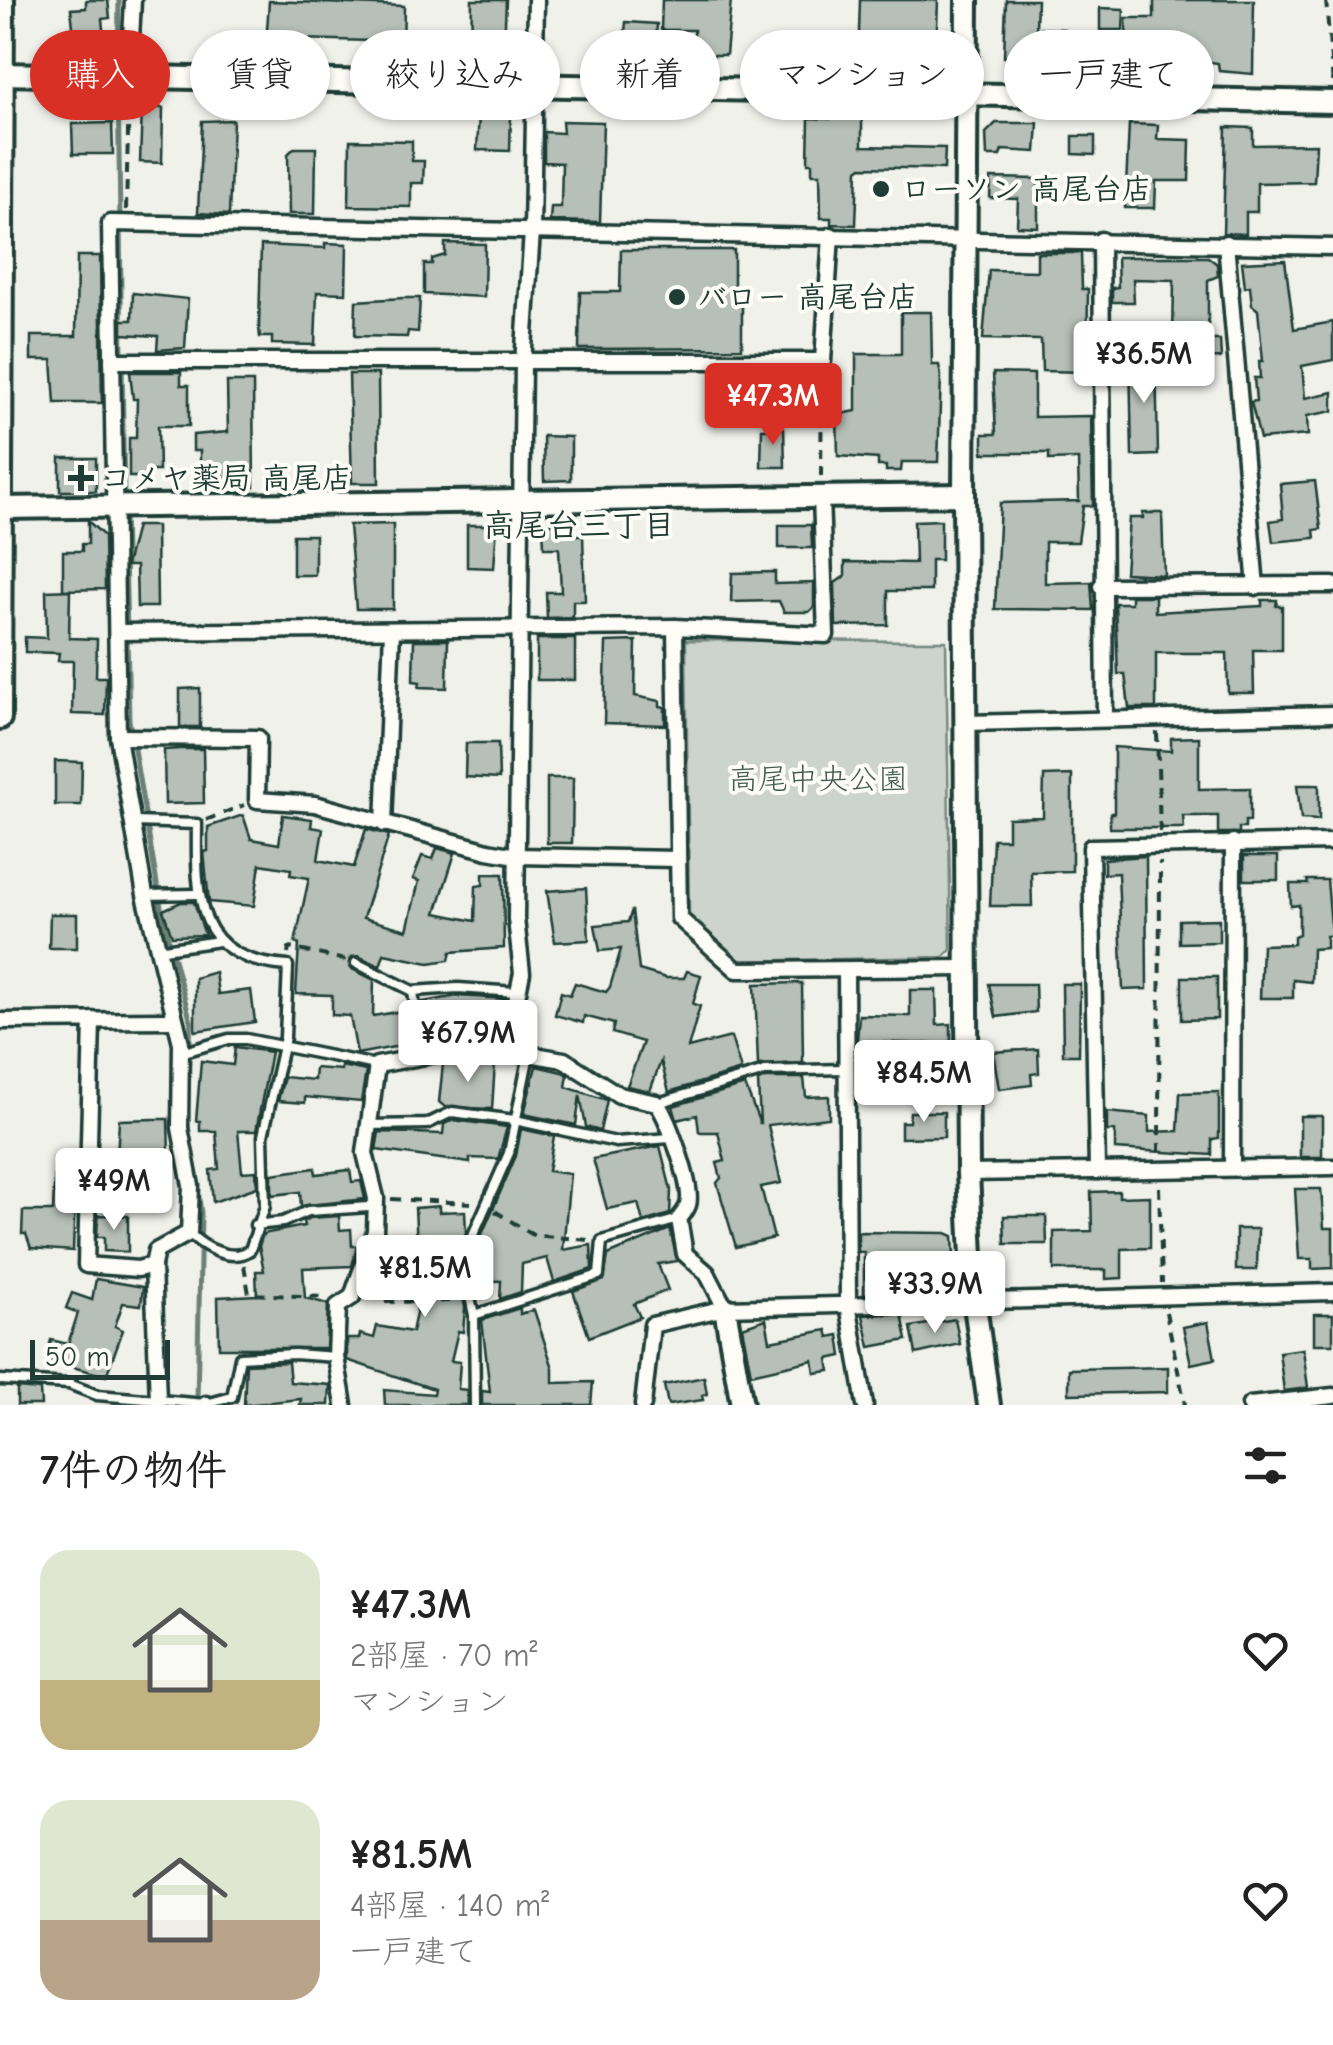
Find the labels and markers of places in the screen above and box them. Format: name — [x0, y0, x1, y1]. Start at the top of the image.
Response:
place label: ローソン 高尾台店 — [901, 172, 1152, 207]
marker: ローソン 高尾台店 — [870, 178, 892, 200]
place label: バロー 高尾台店 — [697, 280, 918, 315]
marker: バロー 高尾台店 — [666, 286, 688, 308]
pin: ¥36.5M — [1063, 321, 1225, 406]
pin: ¥47.3M — [692, 363, 854, 448]
place label: コメヤ薬局 高尾店 — [101, 461, 352, 496]
marker: コメヤ薬局 高尾店 — [70, 467, 92, 489]
pin: ¥67.9M — [387, 1000, 549, 1085]
pin: ¥84.5M — [843, 1040, 1005, 1125]
pin: ¥49M — [55, 1148, 173, 1233]
pin: ¥81.5M — [344, 1235, 506, 1320]
pin: ¥33.9M — [854, 1251, 1016, 1336]

